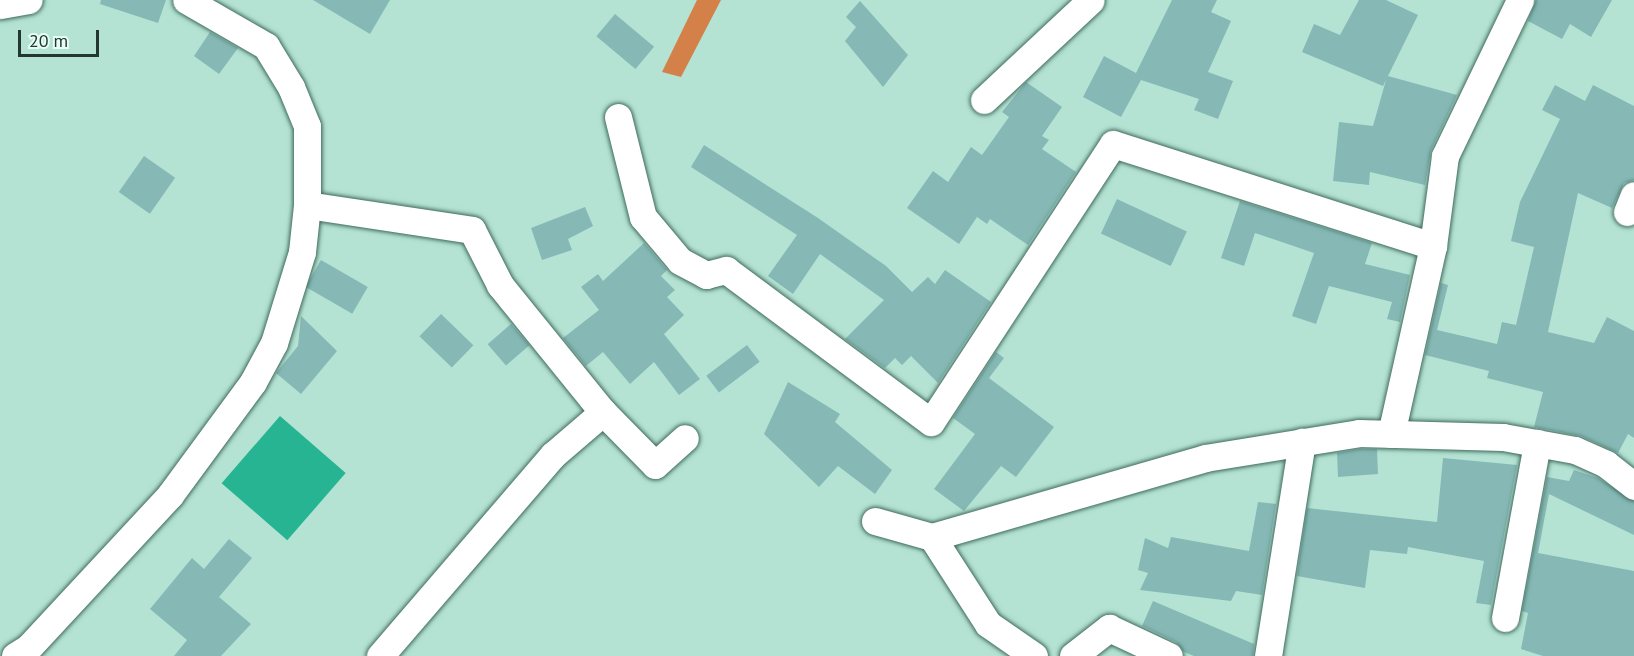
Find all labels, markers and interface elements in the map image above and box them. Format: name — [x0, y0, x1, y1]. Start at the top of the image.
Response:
scale bar — [21, 18, 102, 56]
text: 20 m — [29, 29, 68, 52]

